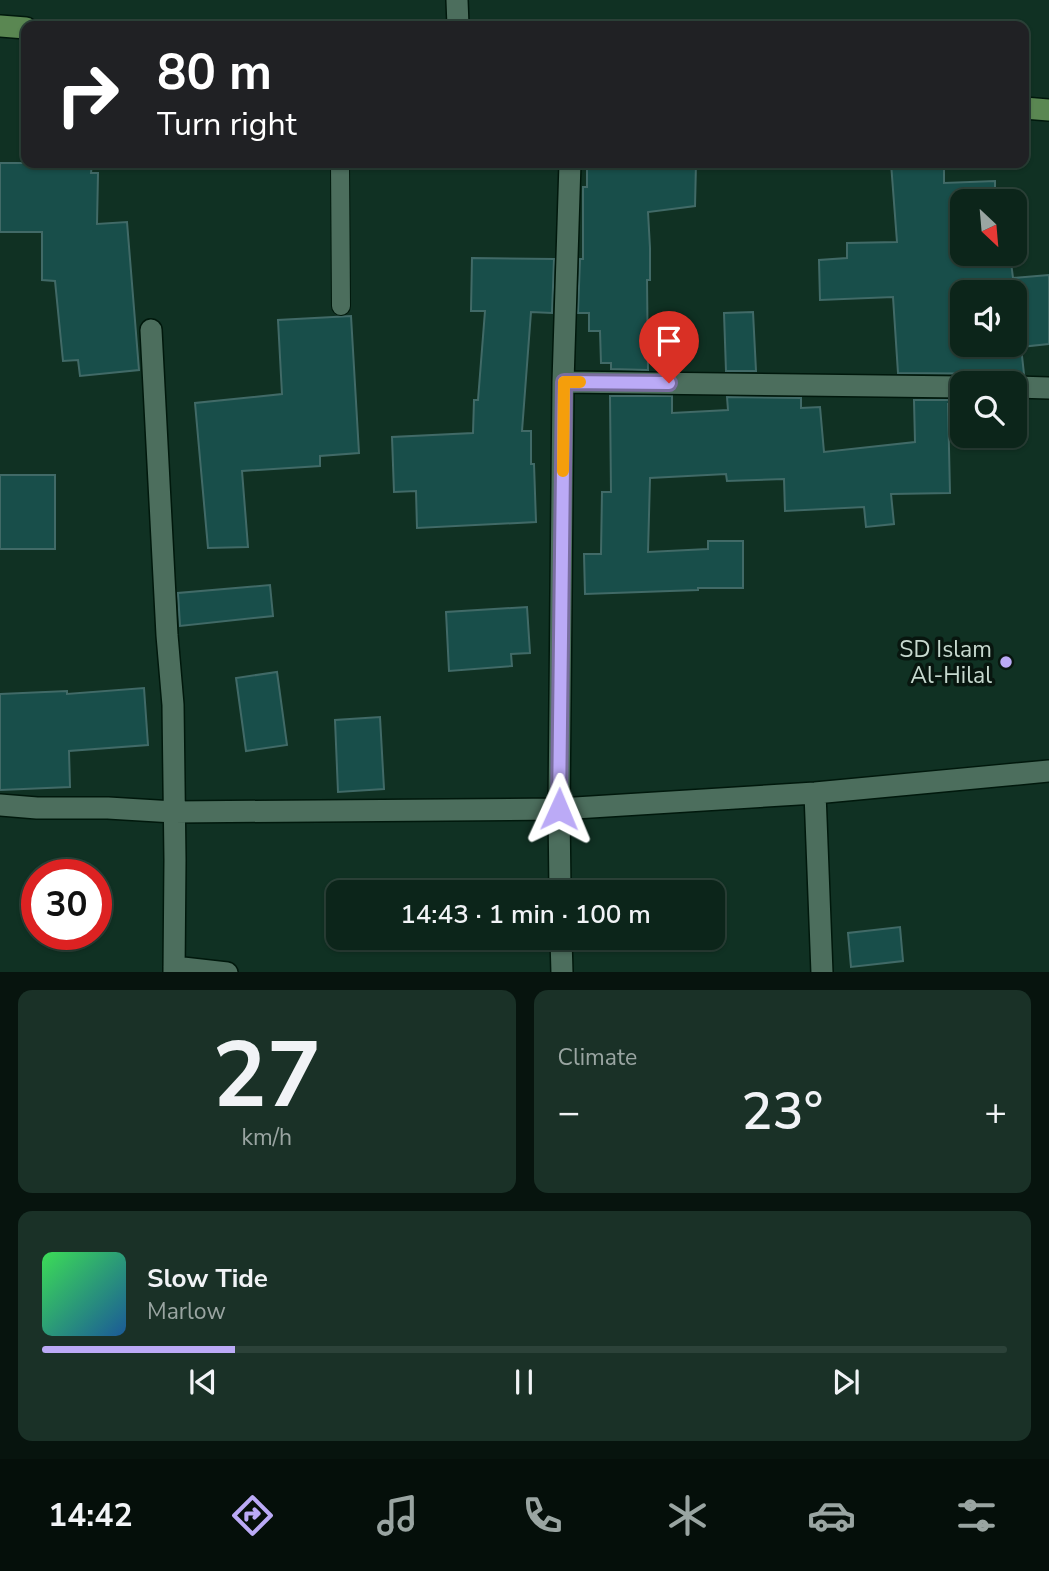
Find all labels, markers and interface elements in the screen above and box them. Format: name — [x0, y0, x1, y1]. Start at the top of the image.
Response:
text: 80 m — [157, 39, 272, 106]
icon: right — [42, 49, 133, 140]
text: Turn right — [157, 103, 297, 146]
north arrow — [950, 189, 1027, 266]
map controls — [950, 189, 1027, 448]
button: sound — [950, 280, 1027, 357]
pin — [639, 311, 699, 383]
icon: arrive — [650, 322, 688, 360]
button: search — [950, 371, 1027, 448]
place label: SD Islam Al-Hilal — [899, 634, 992, 691]
marker: SD Islam Al-Hilal — [998, 654, 1014, 670]
position arrow — [522, 772, 596, 846]
speed limit sign: 30 — [21, 859, 112, 950]
text: 14:43 · 1 min · 100 m — [400, 897, 651, 932]
text: 27 — [212, 1014, 321, 1138]
text: Climate — [558, 1042, 637, 1073]
text: 23° — [741, 1076, 823, 1147]
text: − — [558, 1087, 580, 1138]
text: + — [984, 1087, 1007, 1138]
text: km/h — [241, 1122, 292, 1153]
text: Slow Tide — [147, 1261, 268, 1296]
text: Marlow — [147, 1296, 226, 1327]
icon: previous — [184, 1363, 222, 1401]
icon: pause — [505, 1363, 543, 1401]
icon: next — [827, 1363, 865, 1401]
icon: directions — [228, 1491, 277, 1540]
icon: music — [373, 1491, 422, 1540]
icon: phone — [518, 1491, 567, 1540]
icon: climate — [663, 1491, 712, 1540]
icon: car — [807, 1491, 856, 1540]
icon: filters — [952, 1491, 1001, 1540]
text: 14:42 — [48, 1494, 133, 1537]

